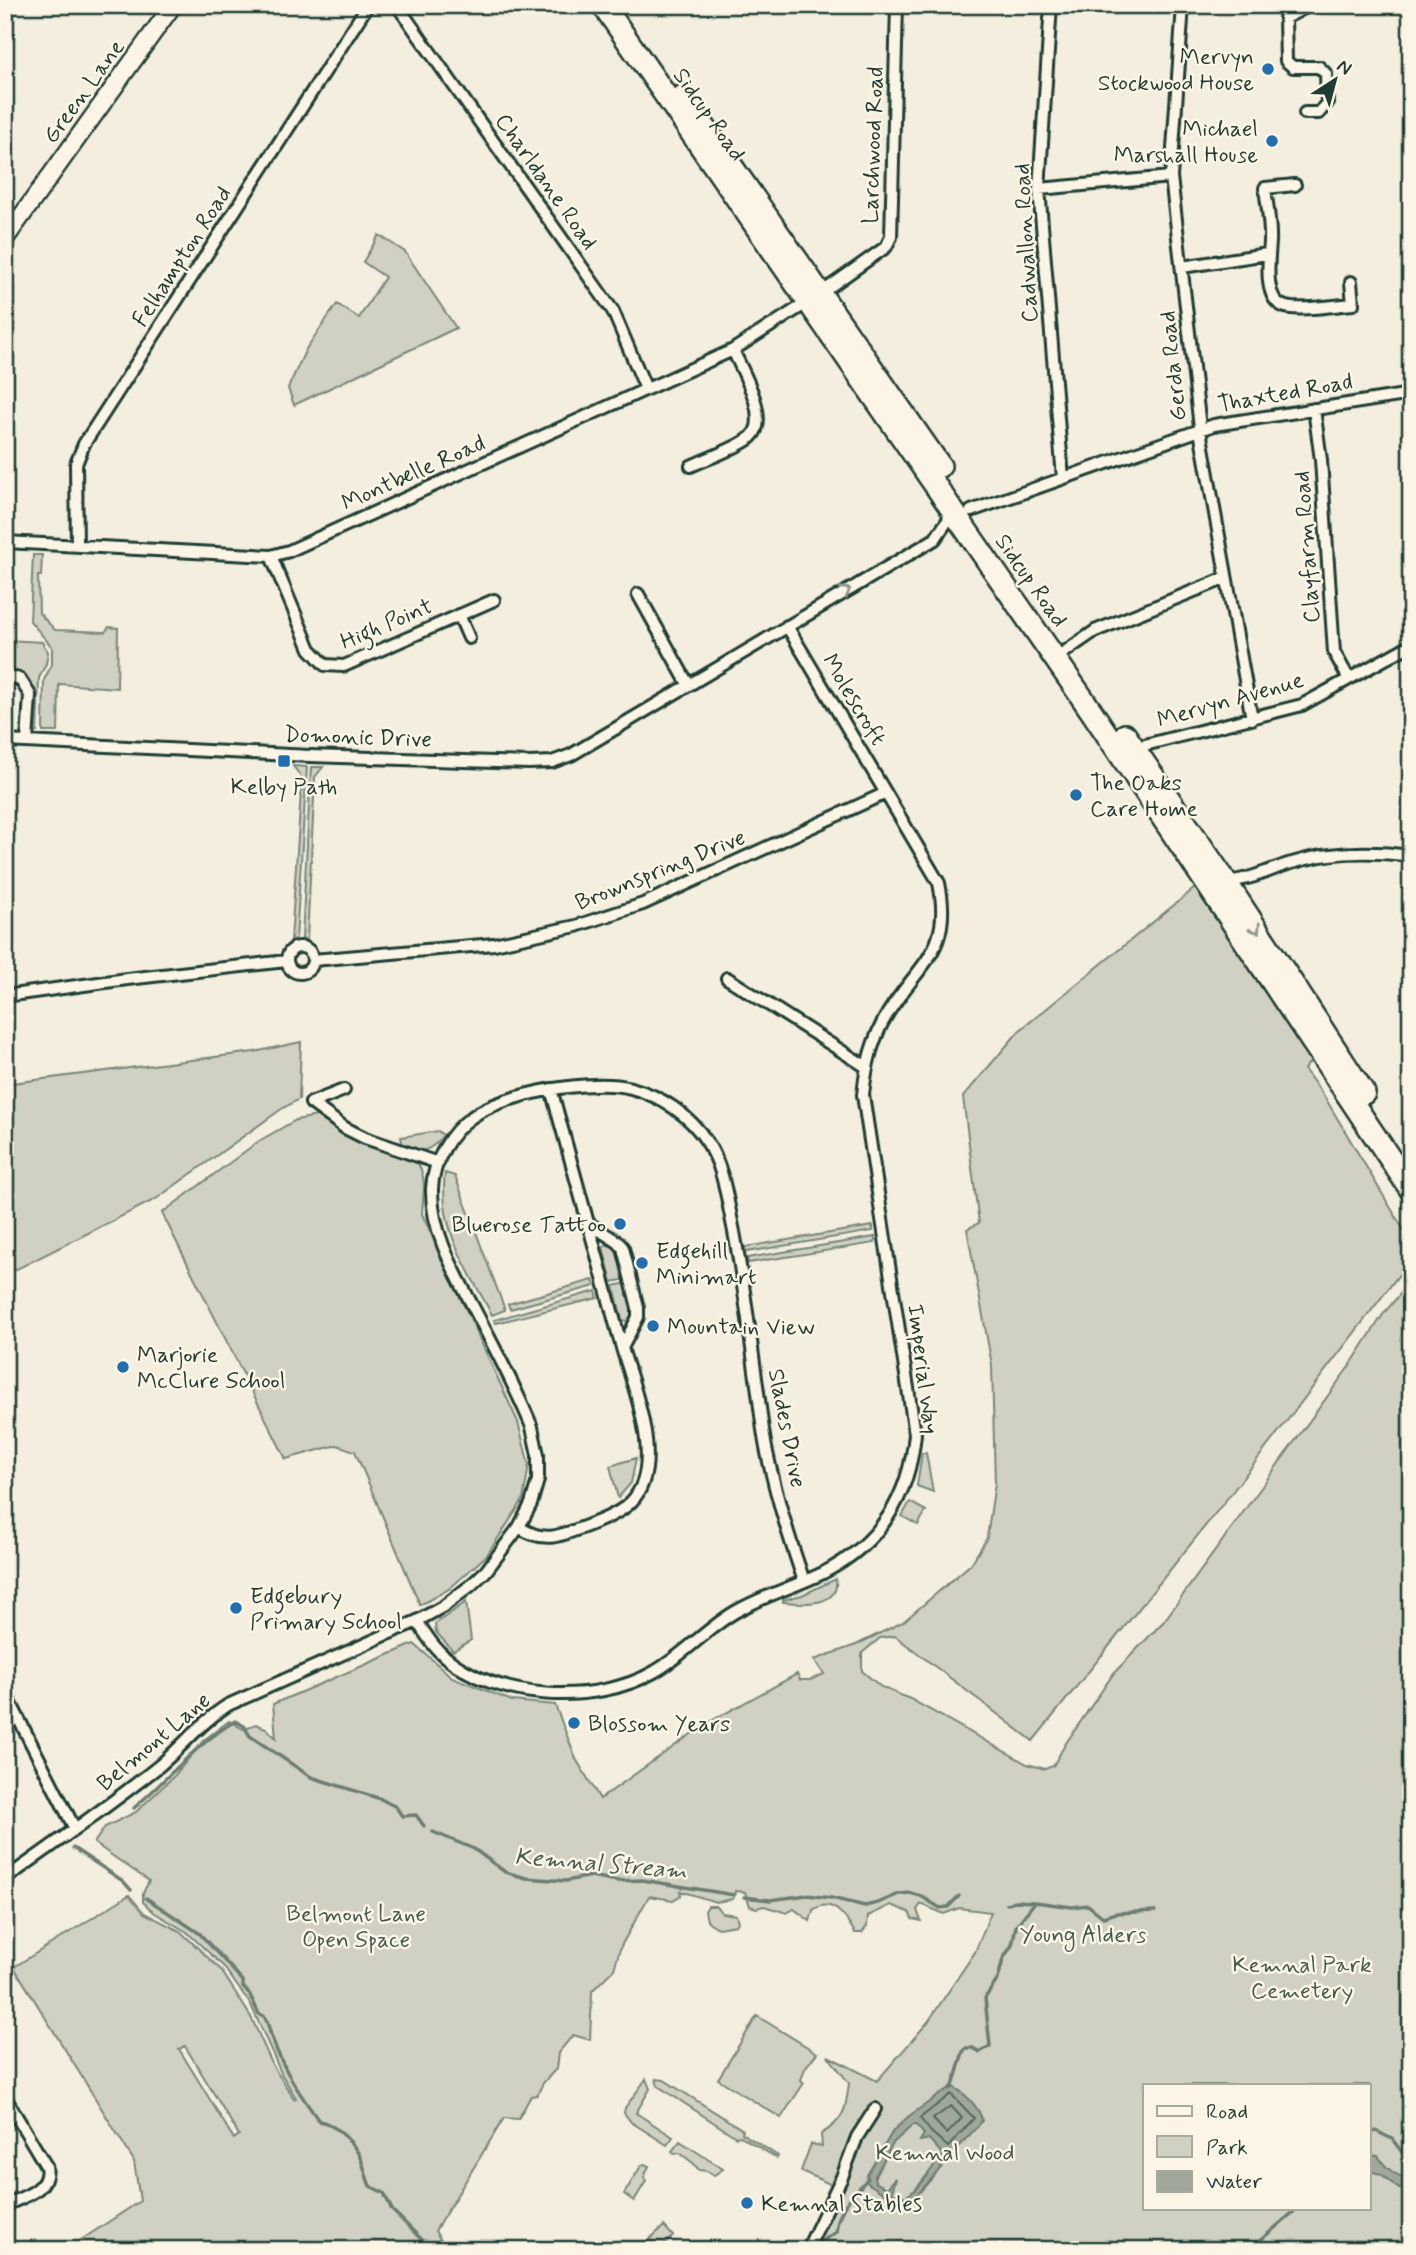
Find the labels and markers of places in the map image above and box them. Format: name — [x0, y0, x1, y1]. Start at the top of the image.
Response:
place label: Mervyn Stockwood House — [1098, 43, 1254, 99]
marker: Mervyn Stockwood House — [1260, 61, 1276, 77]
place label: Michael Marshall House — [1114, 115, 1258, 171]
marker: Michael Marshall House — [1264, 133, 1280, 149]
marker: Kelby Path — [276, 753, 292, 769]
place label: The Oaks Care Home — [1090, 769, 1198, 825]
place label: Kelby Path — [231, 773, 337, 803]
marker: The Oaks Care Home — [1068, 787, 1084, 803]
place label: Bluerose Tattoo — [452, 1211, 606, 1241]
marker: Bluerose Tattoo — [612, 1216, 628, 1232]
place label: Edgehill Minimart — [656, 1237, 757, 1293]
marker: Edgehill Minimart — [634, 1255, 650, 1271]
place label: Mountain View — [667, 1313, 815, 1343]
marker: Mountain View — [645, 1318, 661, 1334]
place label: Marjorie McClure School — [137, 1341, 285, 1397]
marker: Marjorie McClure School — [115, 1359, 131, 1375]
place label: Edgebury Primary School — [250, 1582, 402, 1638]
marker: Edgebury Primary School — [228, 1600, 244, 1616]
place label: Blossom Years — [588, 1710, 730, 1740]
marker: Blossom Years — [566, 1715, 582, 1731]
place label: Kemnal Stables — [761, 2190, 922, 2220]
marker: Kemnal Stables — [739, 2195, 755, 2211]

